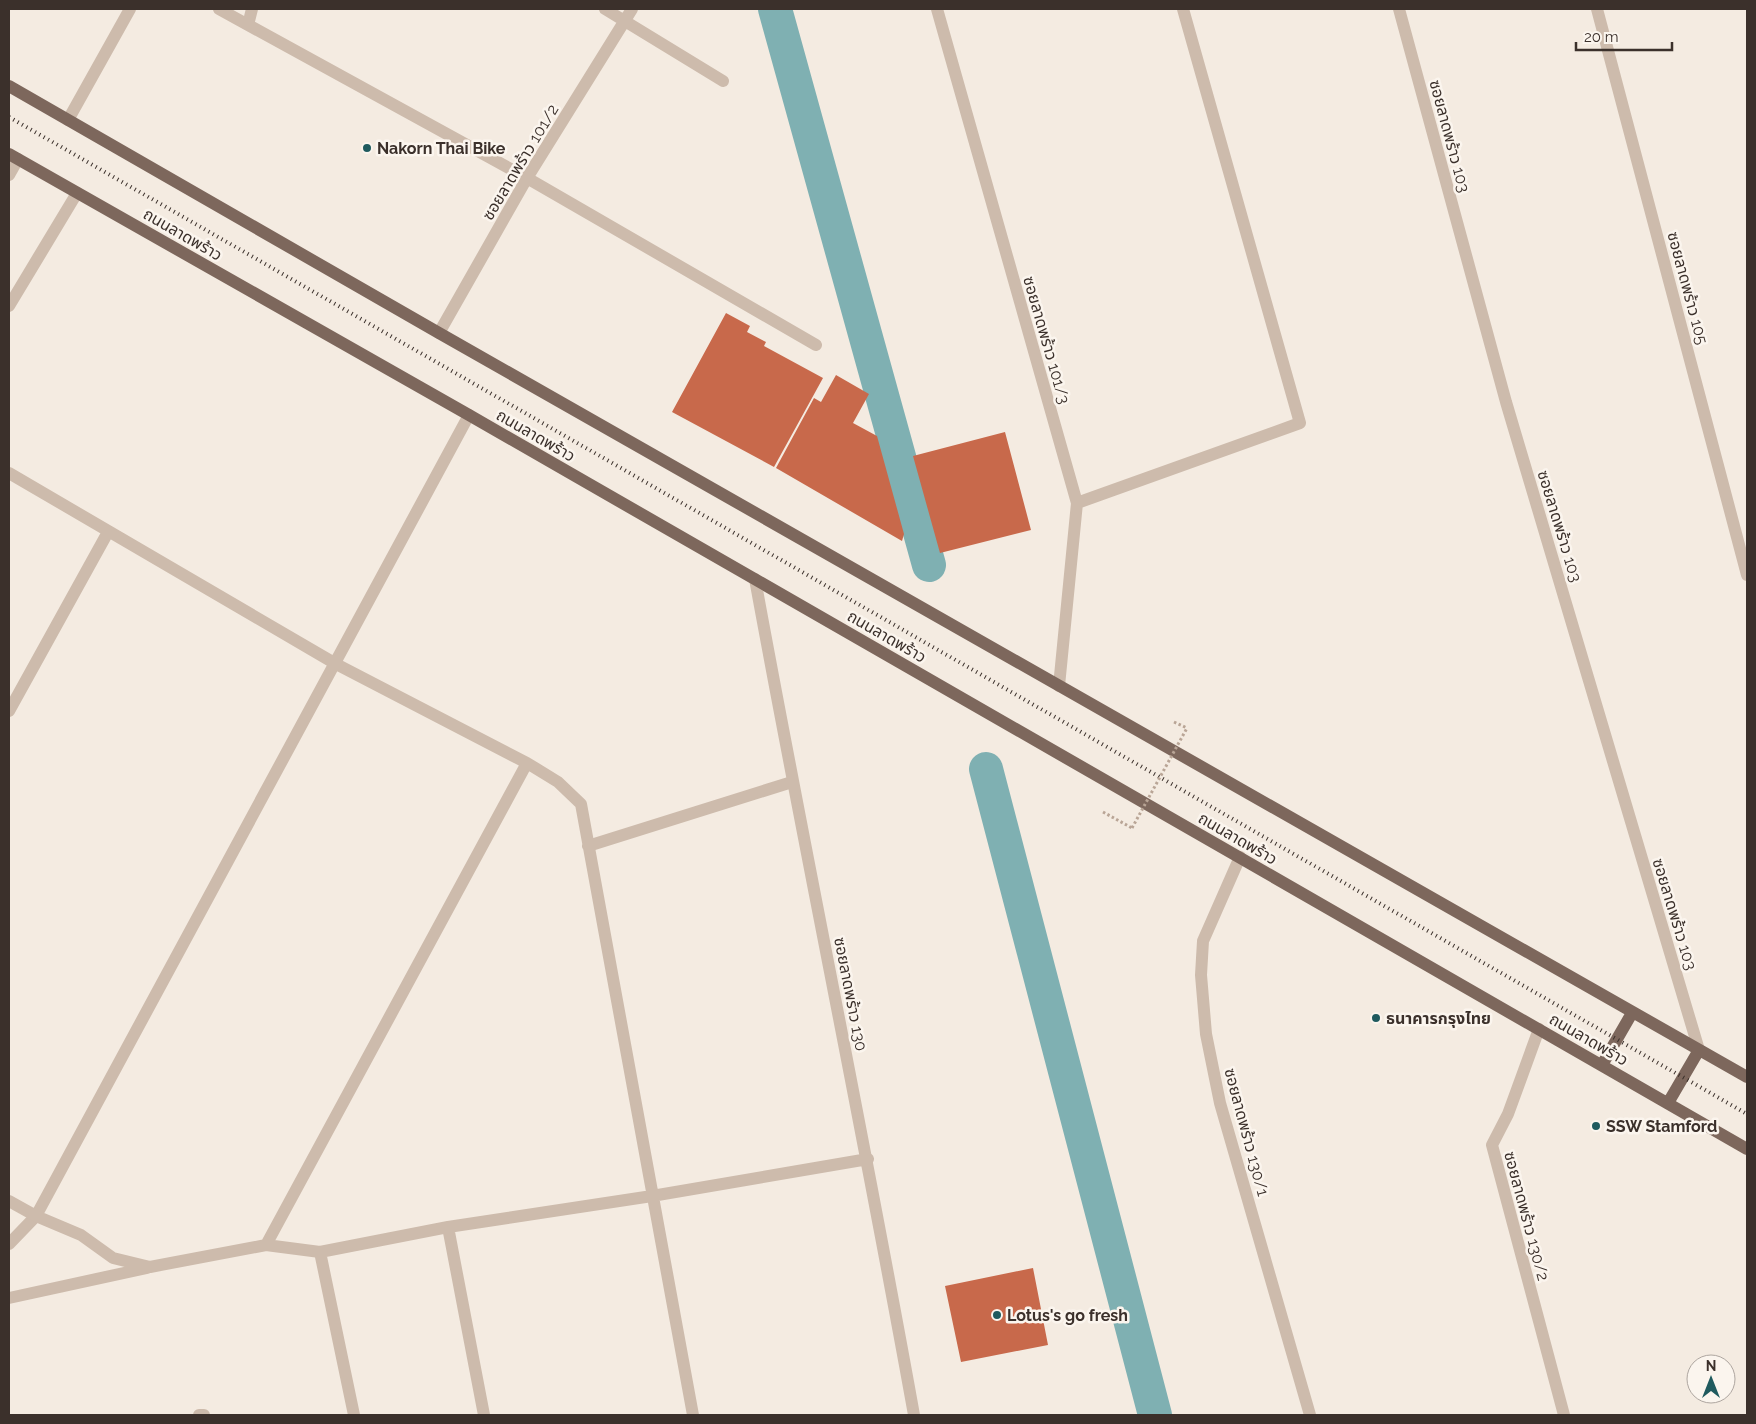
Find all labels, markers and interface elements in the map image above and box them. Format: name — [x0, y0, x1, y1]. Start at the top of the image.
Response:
scale bar — [1576, 20, 1672, 52]
text: 20 m — [1584, 28, 1619, 46]
street label: ซอยลาดพร้าว 103 — [1425, 78, 1474, 194]
street label: ซอยลาดพร้าว 101/2 — [478, 101, 562, 224]
place label: Nakorn Thai Bike — [377, 139, 506, 158]
marker: Nakorn Thai Bike — [361, 142, 373, 154]
street label: ถนนลาดพร้าว — [140, 204, 226, 265]
street label: ซอยลาดพร้าว 105 — [1663, 230, 1712, 347]
street label: ซอยลาดพร้าว 101/3 — [1019, 274, 1074, 406]
street label: ถนนลาดพร้าว — [493, 405, 579, 466]
street label: ซอยลาดพร้าว 103 — [1534, 468, 1586, 584]
street label: ถนนลาดพร้าว — [844, 606, 930, 667]
street label: ถนนลาดพร้าว — [1195, 808, 1281, 869]
street label: ซอยลาดพร้าว 103 — [1649, 856, 1701, 972]
street label: ซอยลาดพร้าว 130 — [830, 936, 871, 1053]
place label: ธนาคารกรุงไทย — [1386, 1009, 1491, 1028]
street label: ถนนลาดพร้าว — [1546, 1009, 1632, 1070]
marker: ธนาคารกรุงไทย — [1370, 1012, 1382, 1024]
street label: ซอยลาดพร้าว 130/1 — [1220, 1066, 1273, 1198]
place label: SSW Stamford — [1606, 1117, 1717, 1136]
marker: SSW Stamford — [1590, 1120, 1602, 1132]
street label: ซอยลาดพร้าว 130/2 — [1500, 1149, 1553, 1283]
place label: Lotus's go fresh — [1007, 1306, 1128, 1325]
marker: Lotus's go fresh — [991, 1309, 1003, 1321]
north arrow — [1686, 1354, 1736, 1404]
text: N — [1706, 1358, 1716, 1374]

